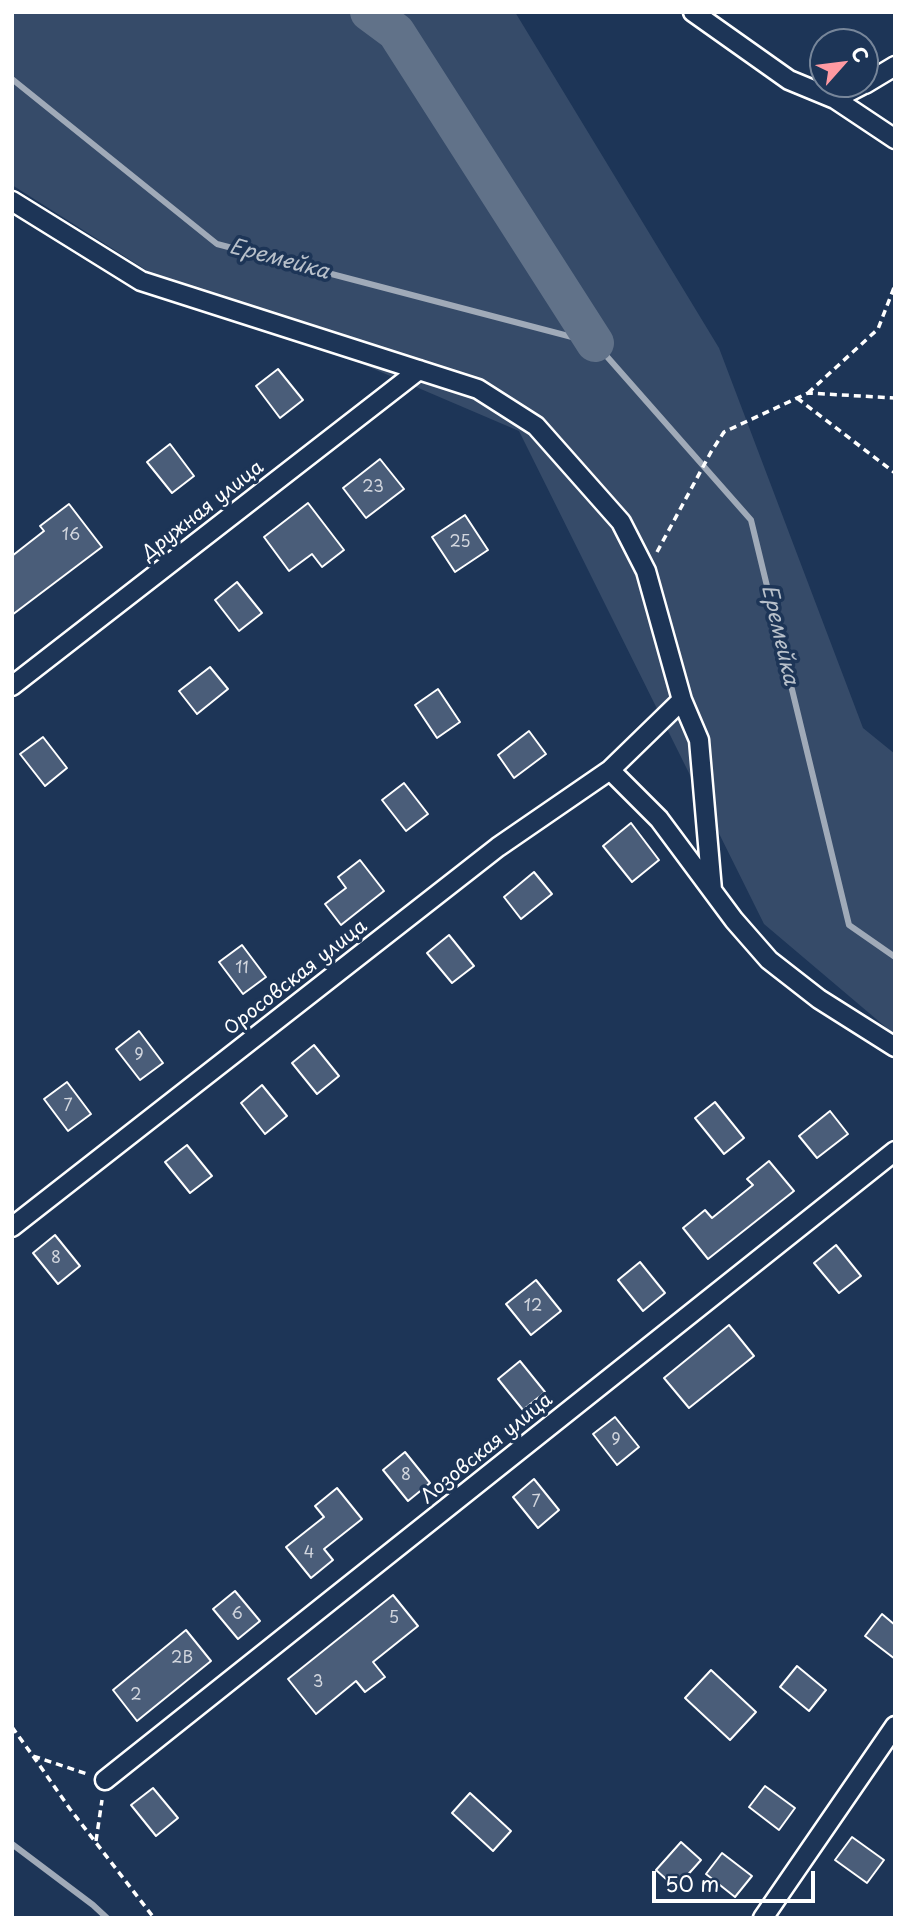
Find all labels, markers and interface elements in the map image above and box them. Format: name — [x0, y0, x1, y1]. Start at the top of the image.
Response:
north arrow — [809, 28, 879, 98]
text: С — [845, 41, 876, 67]
water label: Еремейка — [226, 235, 332, 285]
street label: Дружная улица — [138, 456, 268, 566]
house number: 23 — [362, 478, 384, 498]
house number: 16 — [62, 526, 80, 546]
house number: 25 — [449, 533, 471, 553]
water label: Еремейка — [755, 582, 803, 688]
street label: Оросовская улица — [220, 915, 372, 1041]
house number: 11 — [235, 959, 249, 979]
house number: 9 — [134, 1046, 144, 1066]
house number: 7 — [63, 1097, 73, 1117]
house number: 8 — [51, 1249, 61, 1269]
house number: 12 — [524, 1297, 542, 1317]
street label: Лозовская улица — [417, 1389, 557, 1509]
house number: 9 — [611, 1431, 621, 1451]
house number: 8 — [401, 1466, 411, 1486]
house number: 7 — [531, 1493, 541, 1513]
house number: 4 — [304, 1544, 314, 1564]
house number: 6 — [231, 1605, 243, 1625]
house number: 5 — [389, 1609, 399, 1629]
house number: 2В — [171, 1649, 193, 1669]
house number: 3 — [313, 1673, 323, 1693]
house number: 2 — [130, 1686, 142, 1706]
scale bar — [655, 1856, 818, 1900]
text: 50 m — [665, 1867, 719, 1899]

